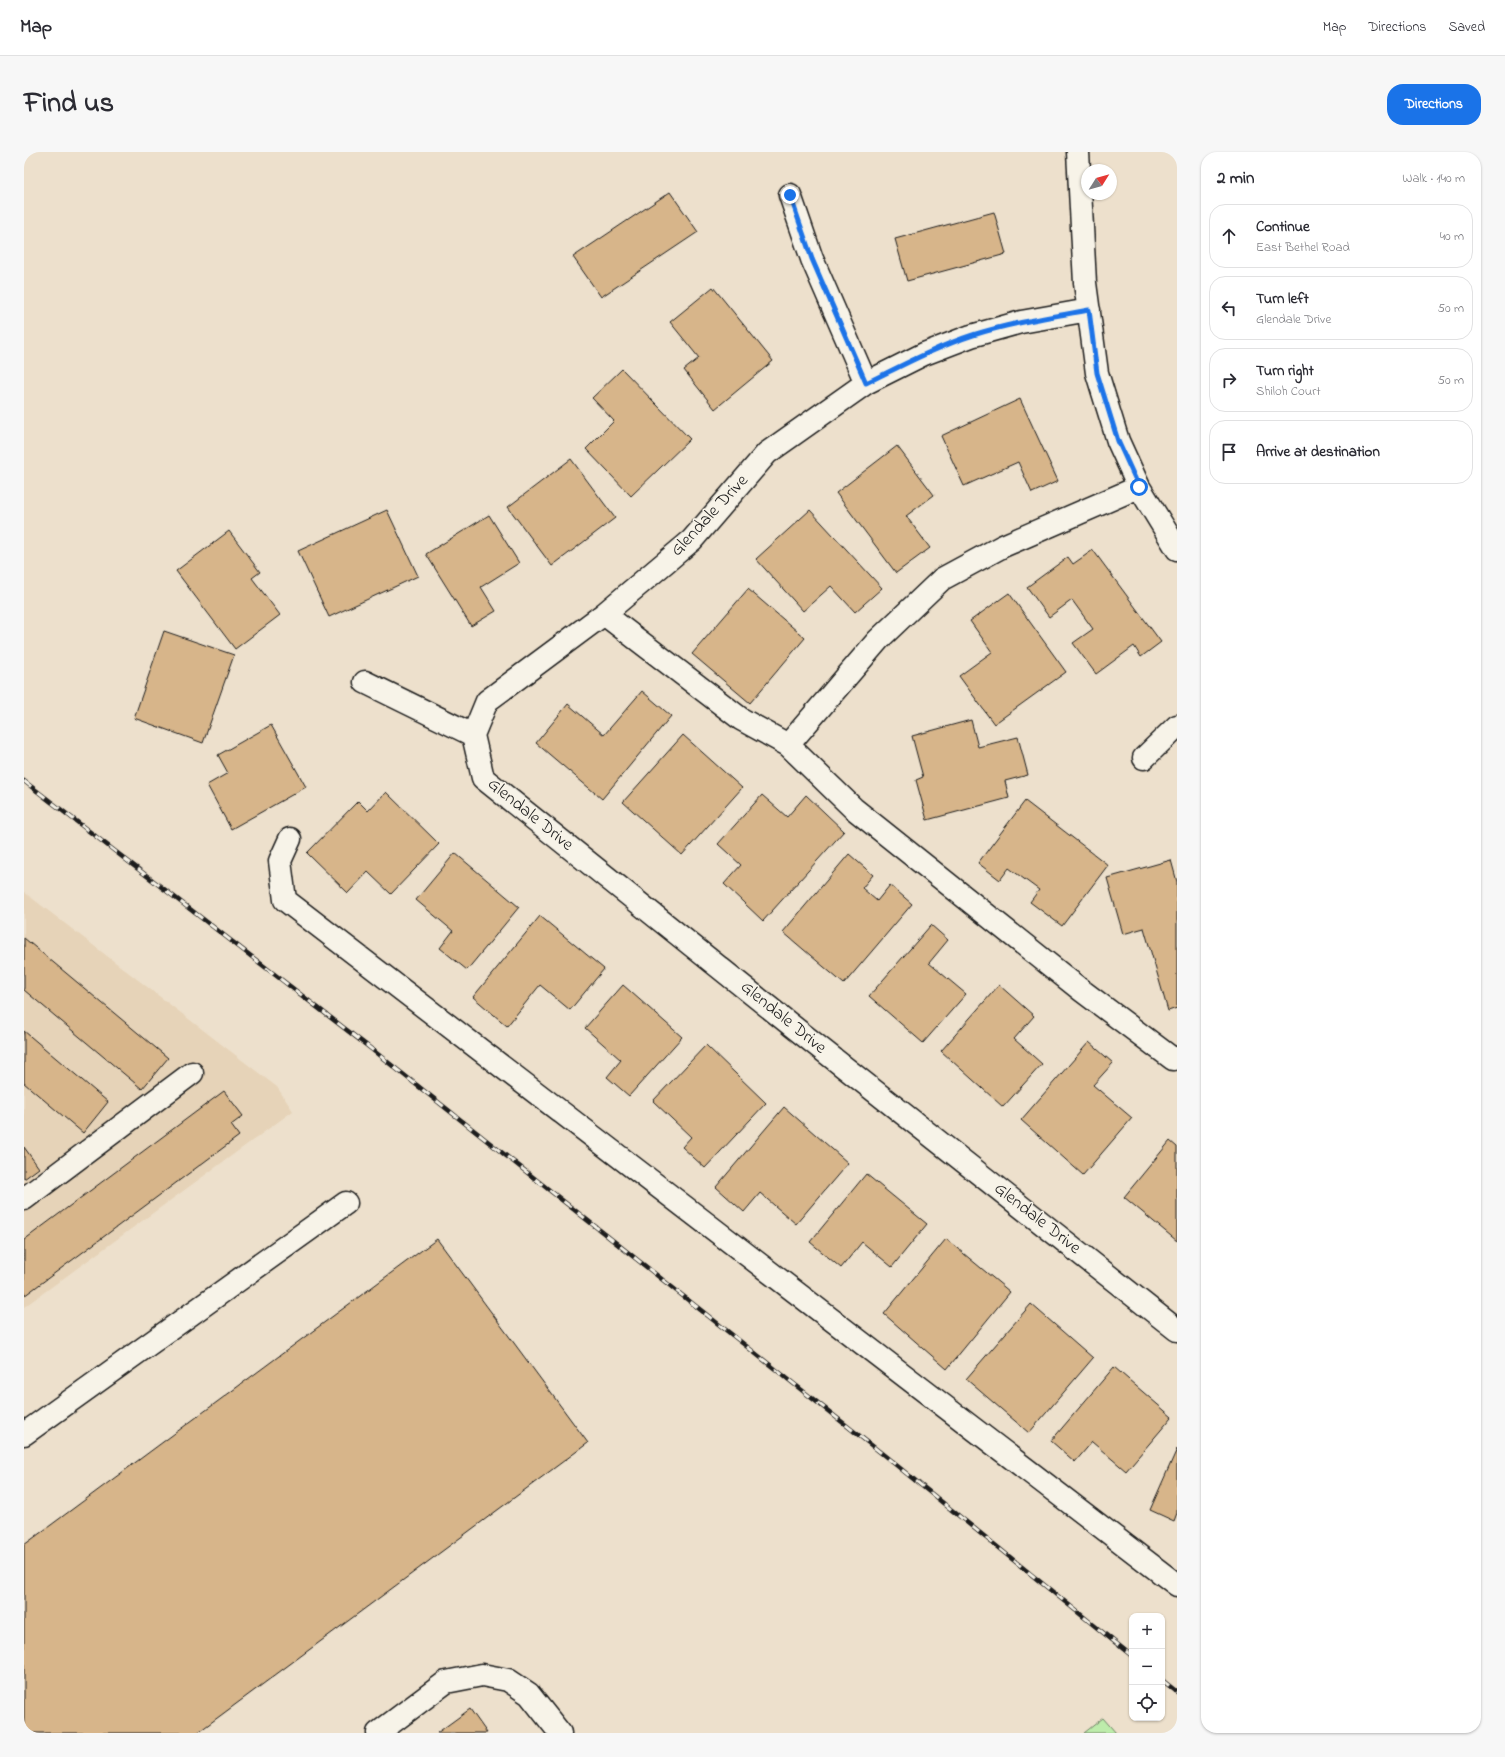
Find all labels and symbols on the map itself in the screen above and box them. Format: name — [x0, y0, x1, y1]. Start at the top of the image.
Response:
north arrow — [1081, 164, 1117, 200]
route end — [781, 186, 799, 204]
street label: Glendale Drive — [665, 468, 756, 563]
route start — [1130, 478, 1148, 496]
street label: Glendale Drive — [481, 772, 579, 858]
street label: Glendale Drive — [734, 975, 832, 1061]
street label: Glendale Drive — [988, 1177, 1087, 1262]

